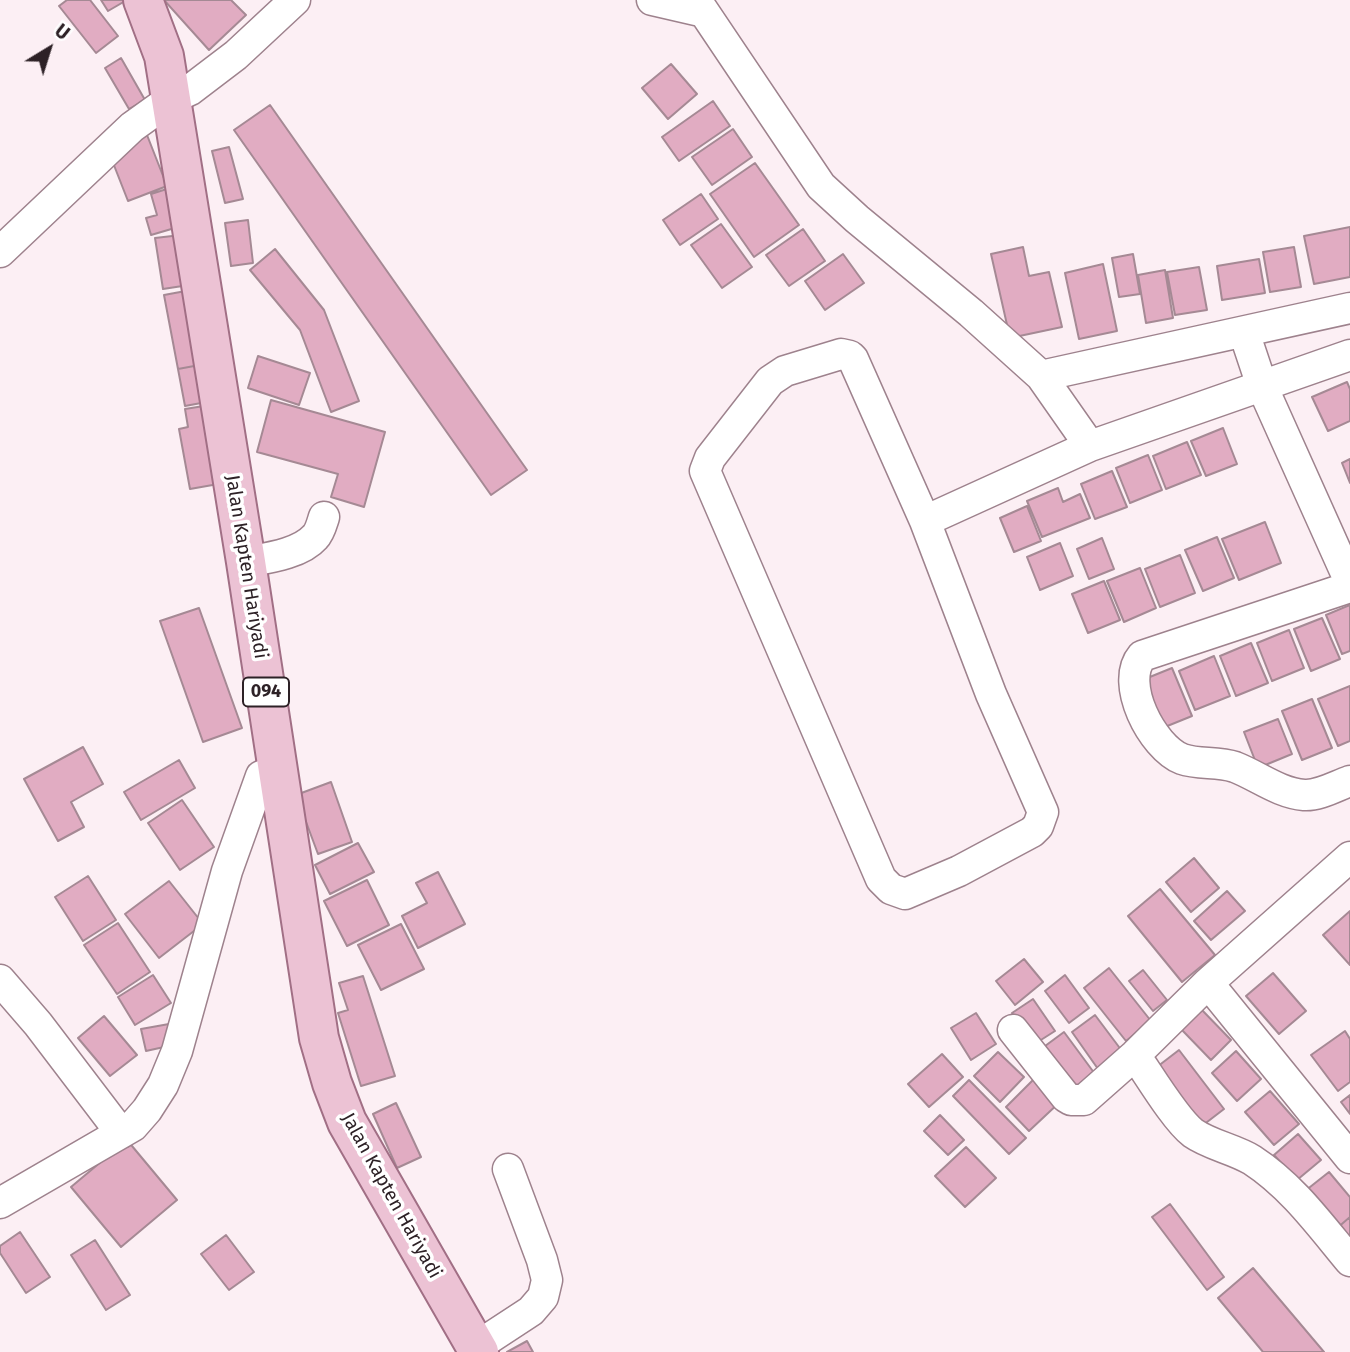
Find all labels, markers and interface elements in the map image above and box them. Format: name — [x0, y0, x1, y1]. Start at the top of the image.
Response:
north arrow — [14, 14, 84, 84]
text: U — [50, 19, 74, 45]
street label: Jalan Kapten Hariyadi — [220, 473, 272, 661]
road number: 094 — [243, 678, 289, 706]
street label: Jalan Kapten Hariyadi — [336, 1109, 446, 1283]

